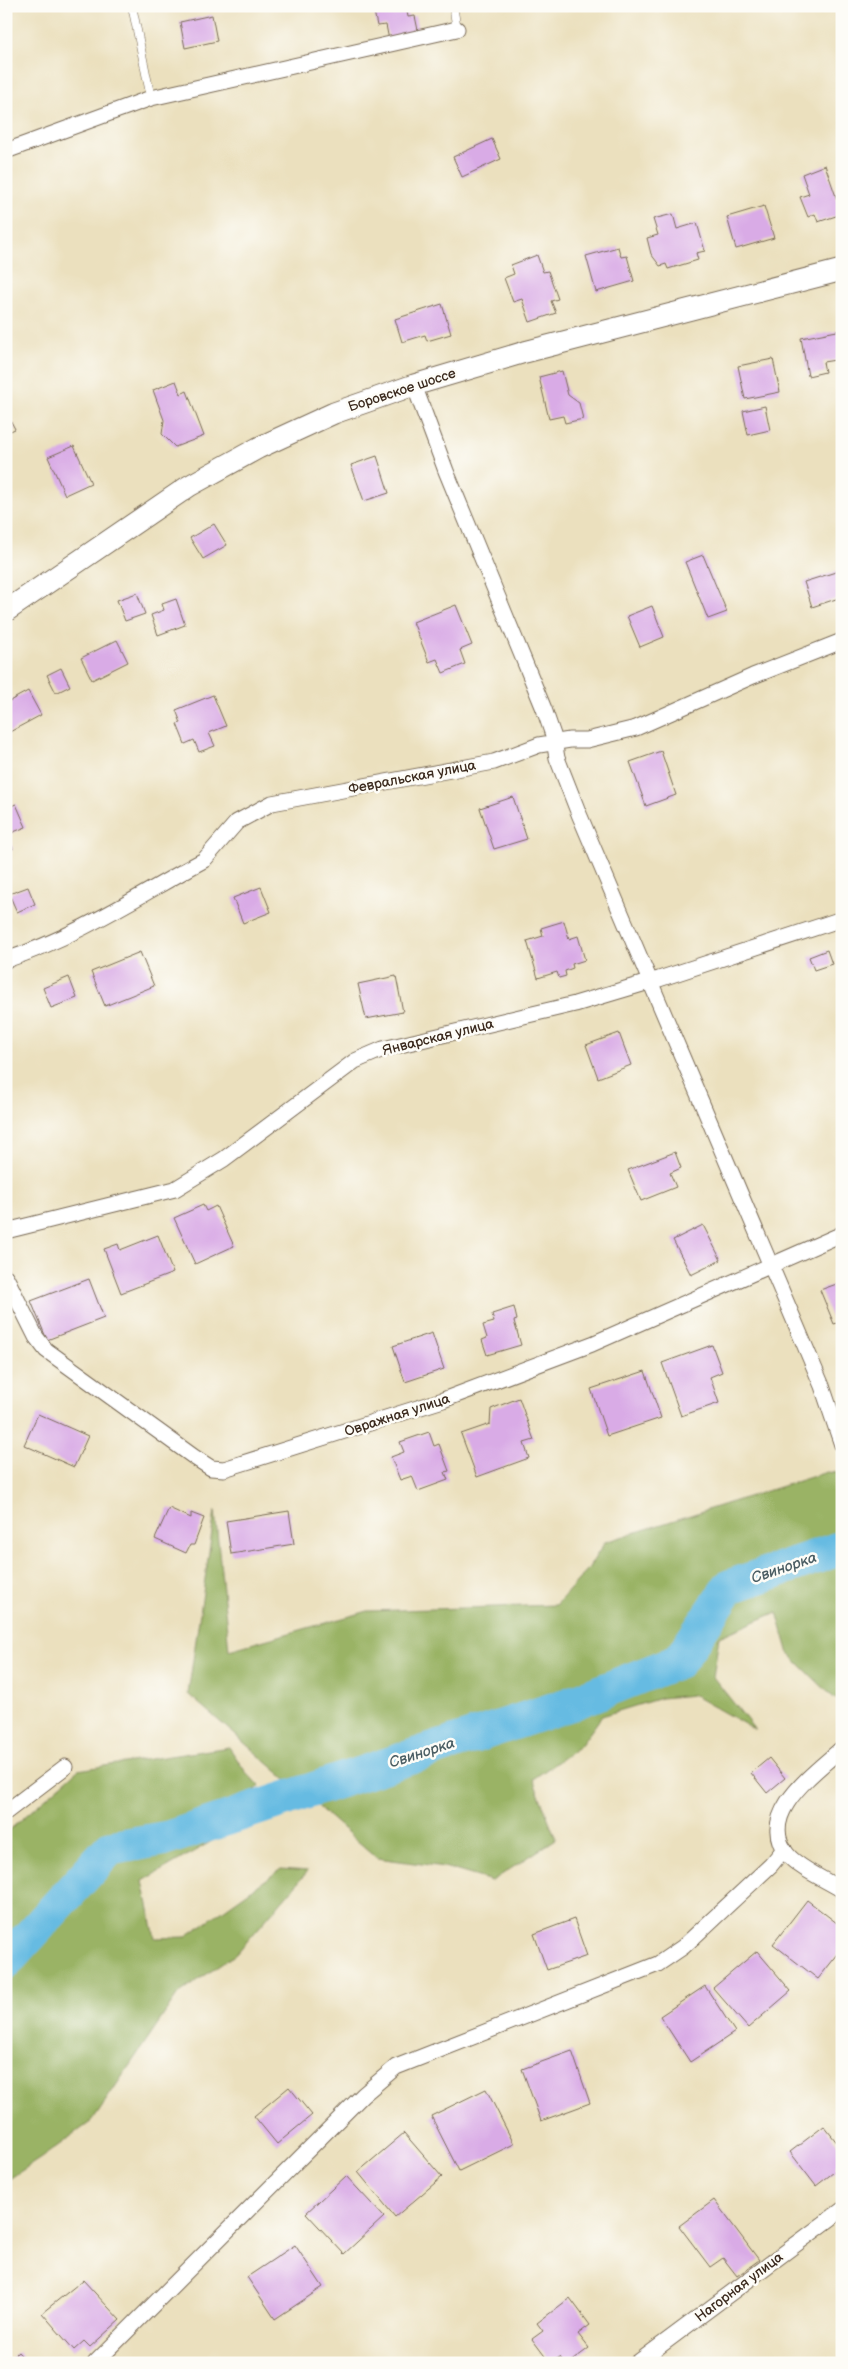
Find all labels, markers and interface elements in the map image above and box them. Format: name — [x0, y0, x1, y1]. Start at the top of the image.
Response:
street label: Боровское шоссе — [346, 365, 458, 415]
street label: Февральская улица — [347, 756, 478, 798]
street label: Январская улица — [381, 1015, 496, 1059]
street label: Овражная улица — [342, 1390, 453, 1440]
water label: Свинорка — [749, 1548, 819, 1588]
water label: Свинорка — [387, 1733, 457, 1773]
street label: Нагорная улица — [692, 2248, 787, 2326]

